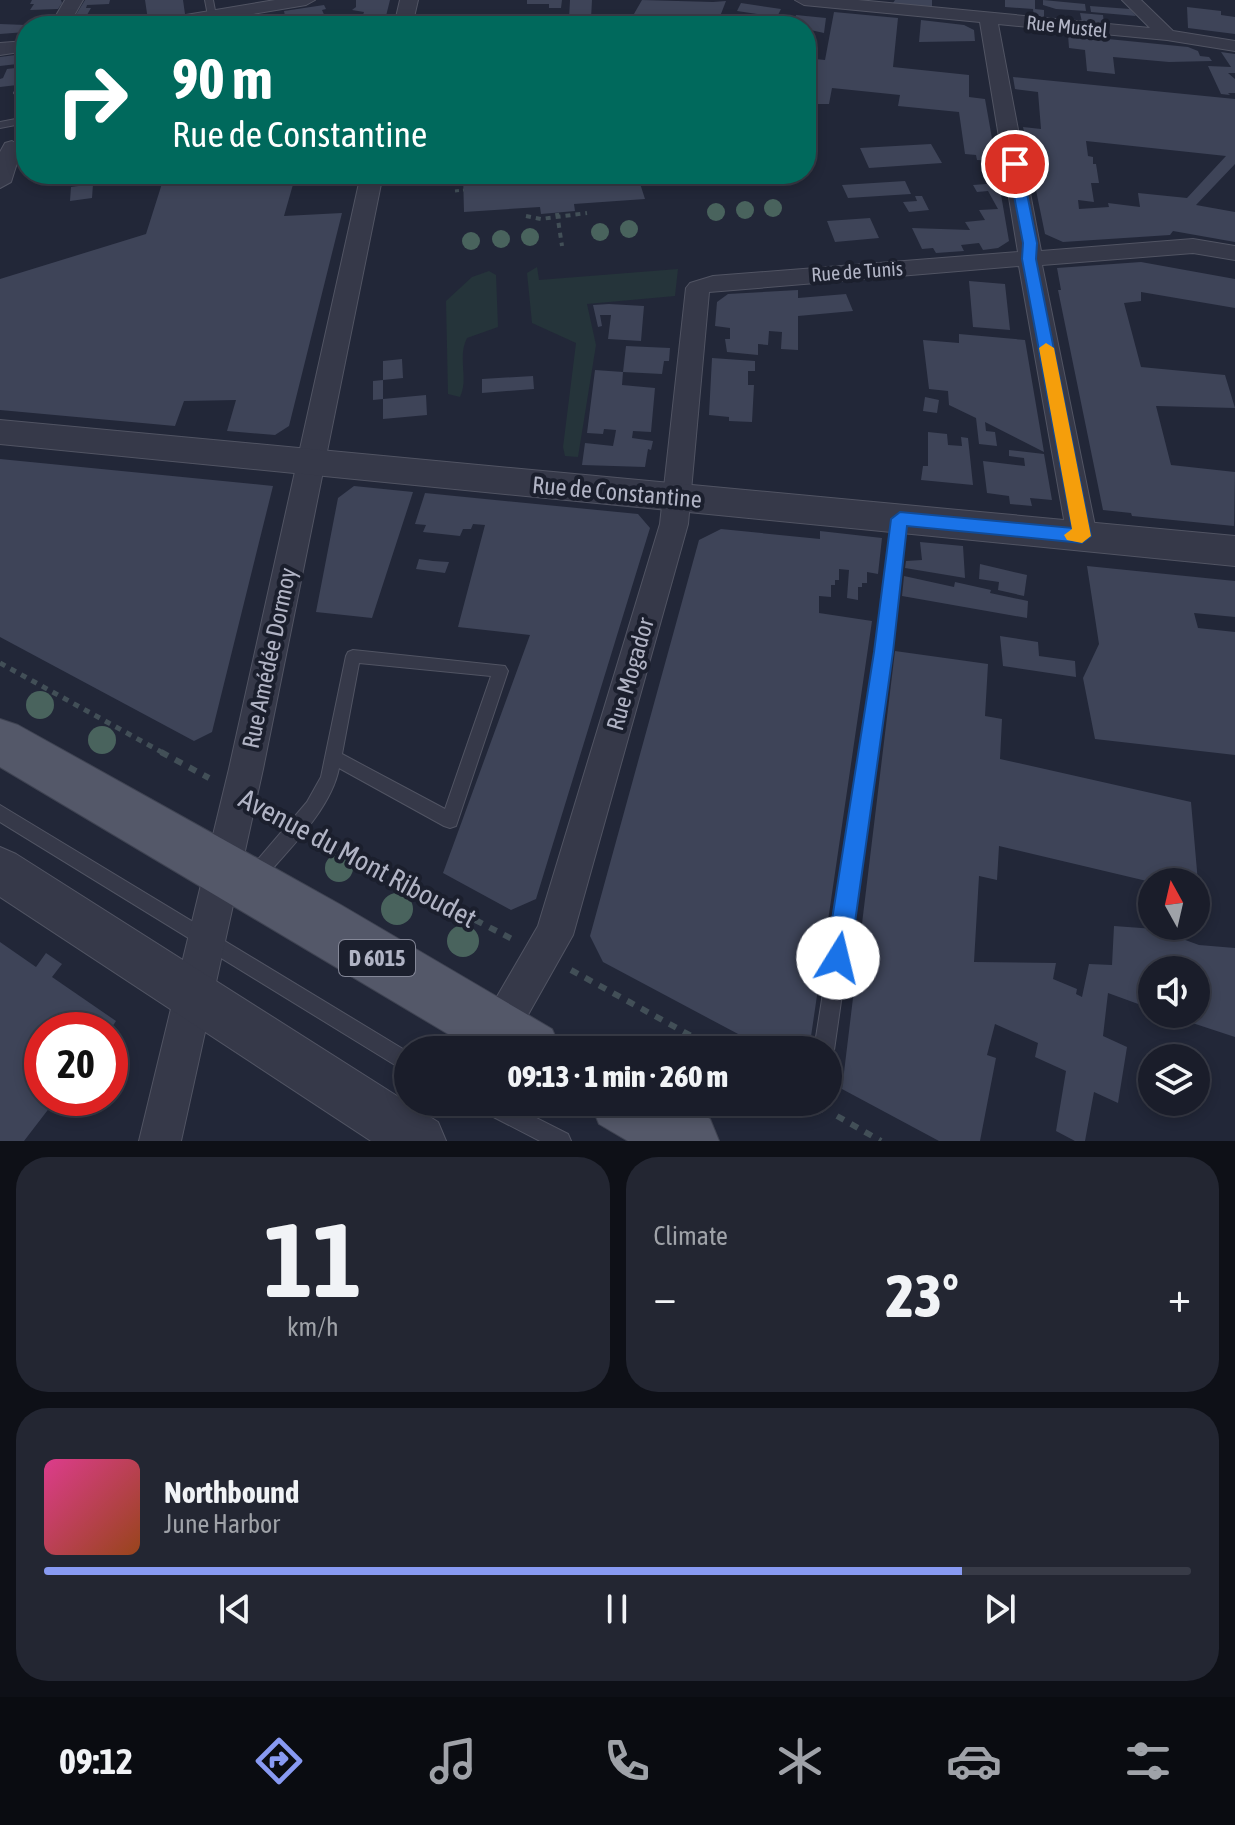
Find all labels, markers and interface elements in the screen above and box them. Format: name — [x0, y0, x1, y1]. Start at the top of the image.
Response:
street label: Rue Mustel — [1025, 10, 1109, 42]
text: 90 m — [172, 47, 273, 111]
icon: right — [40, 48, 144, 152]
text: Rue de Constantine — [172, 113, 427, 155]
pin — [981, 130, 1049, 198]
icon: arrive — [993, 142, 1037, 186]
street label: Rue de Tunis — [811, 256, 903, 286]
street label: Rue de Constantine — [531, 471, 703, 513]
street label: Rue Amédée Dormoy — [237, 565, 301, 751]
street label: Rue Mogador — [601, 614, 659, 733]
street label: Avenue du Mont Riboudet — [234, 782, 482, 934]
north arrow — [1138, 868, 1210, 940]
map controls — [1138, 868, 1210, 1116]
position arrow — [796, 916, 880, 1000]
road number: D 6015 — [339, 940, 415, 976]
button: sound — [1138, 956, 1210, 1028]
speed limit sign: 20 — [24, 1012, 128, 1116]
button: layers — [1138, 1044, 1210, 1116]
text: 09:13 · 1 min · 260 m — [508, 1059, 728, 1093]
text: 11 — [264, 1200, 362, 1319]
text: Climate — [654, 1221, 728, 1251]
text: 23° — [886, 1261, 959, 1330]
text: − — [654, 1271, 676, 1321]
text: + — [1168, 1271, 1191, 1321]
text: km/h — [287, 1312, 339, 1342]
text: Northbound — [164, 1475, 299, 1509]
text: June Harbor — [164, 1509, 280, 1539]
icon: previous — [213, 1587, 257, 1631]
icon: pause — [595, 1587, 639, 1631]
icon: next — [978, 1587, 1022, 1631]
icon: directions — [251, 1733, 307, 1789]
icon: music — [425, 1733, 481, 1789]
icon: phone — [599, 1733, 655, 1789]
icon: climate — [772, 1733, 828, 1789]
icon: car — [946, 1733, 1002, 1789]
icon: filters — [1120, 1733, 1176, 1789]
text: 09:12 — [59, 1740, 133, 1782]

